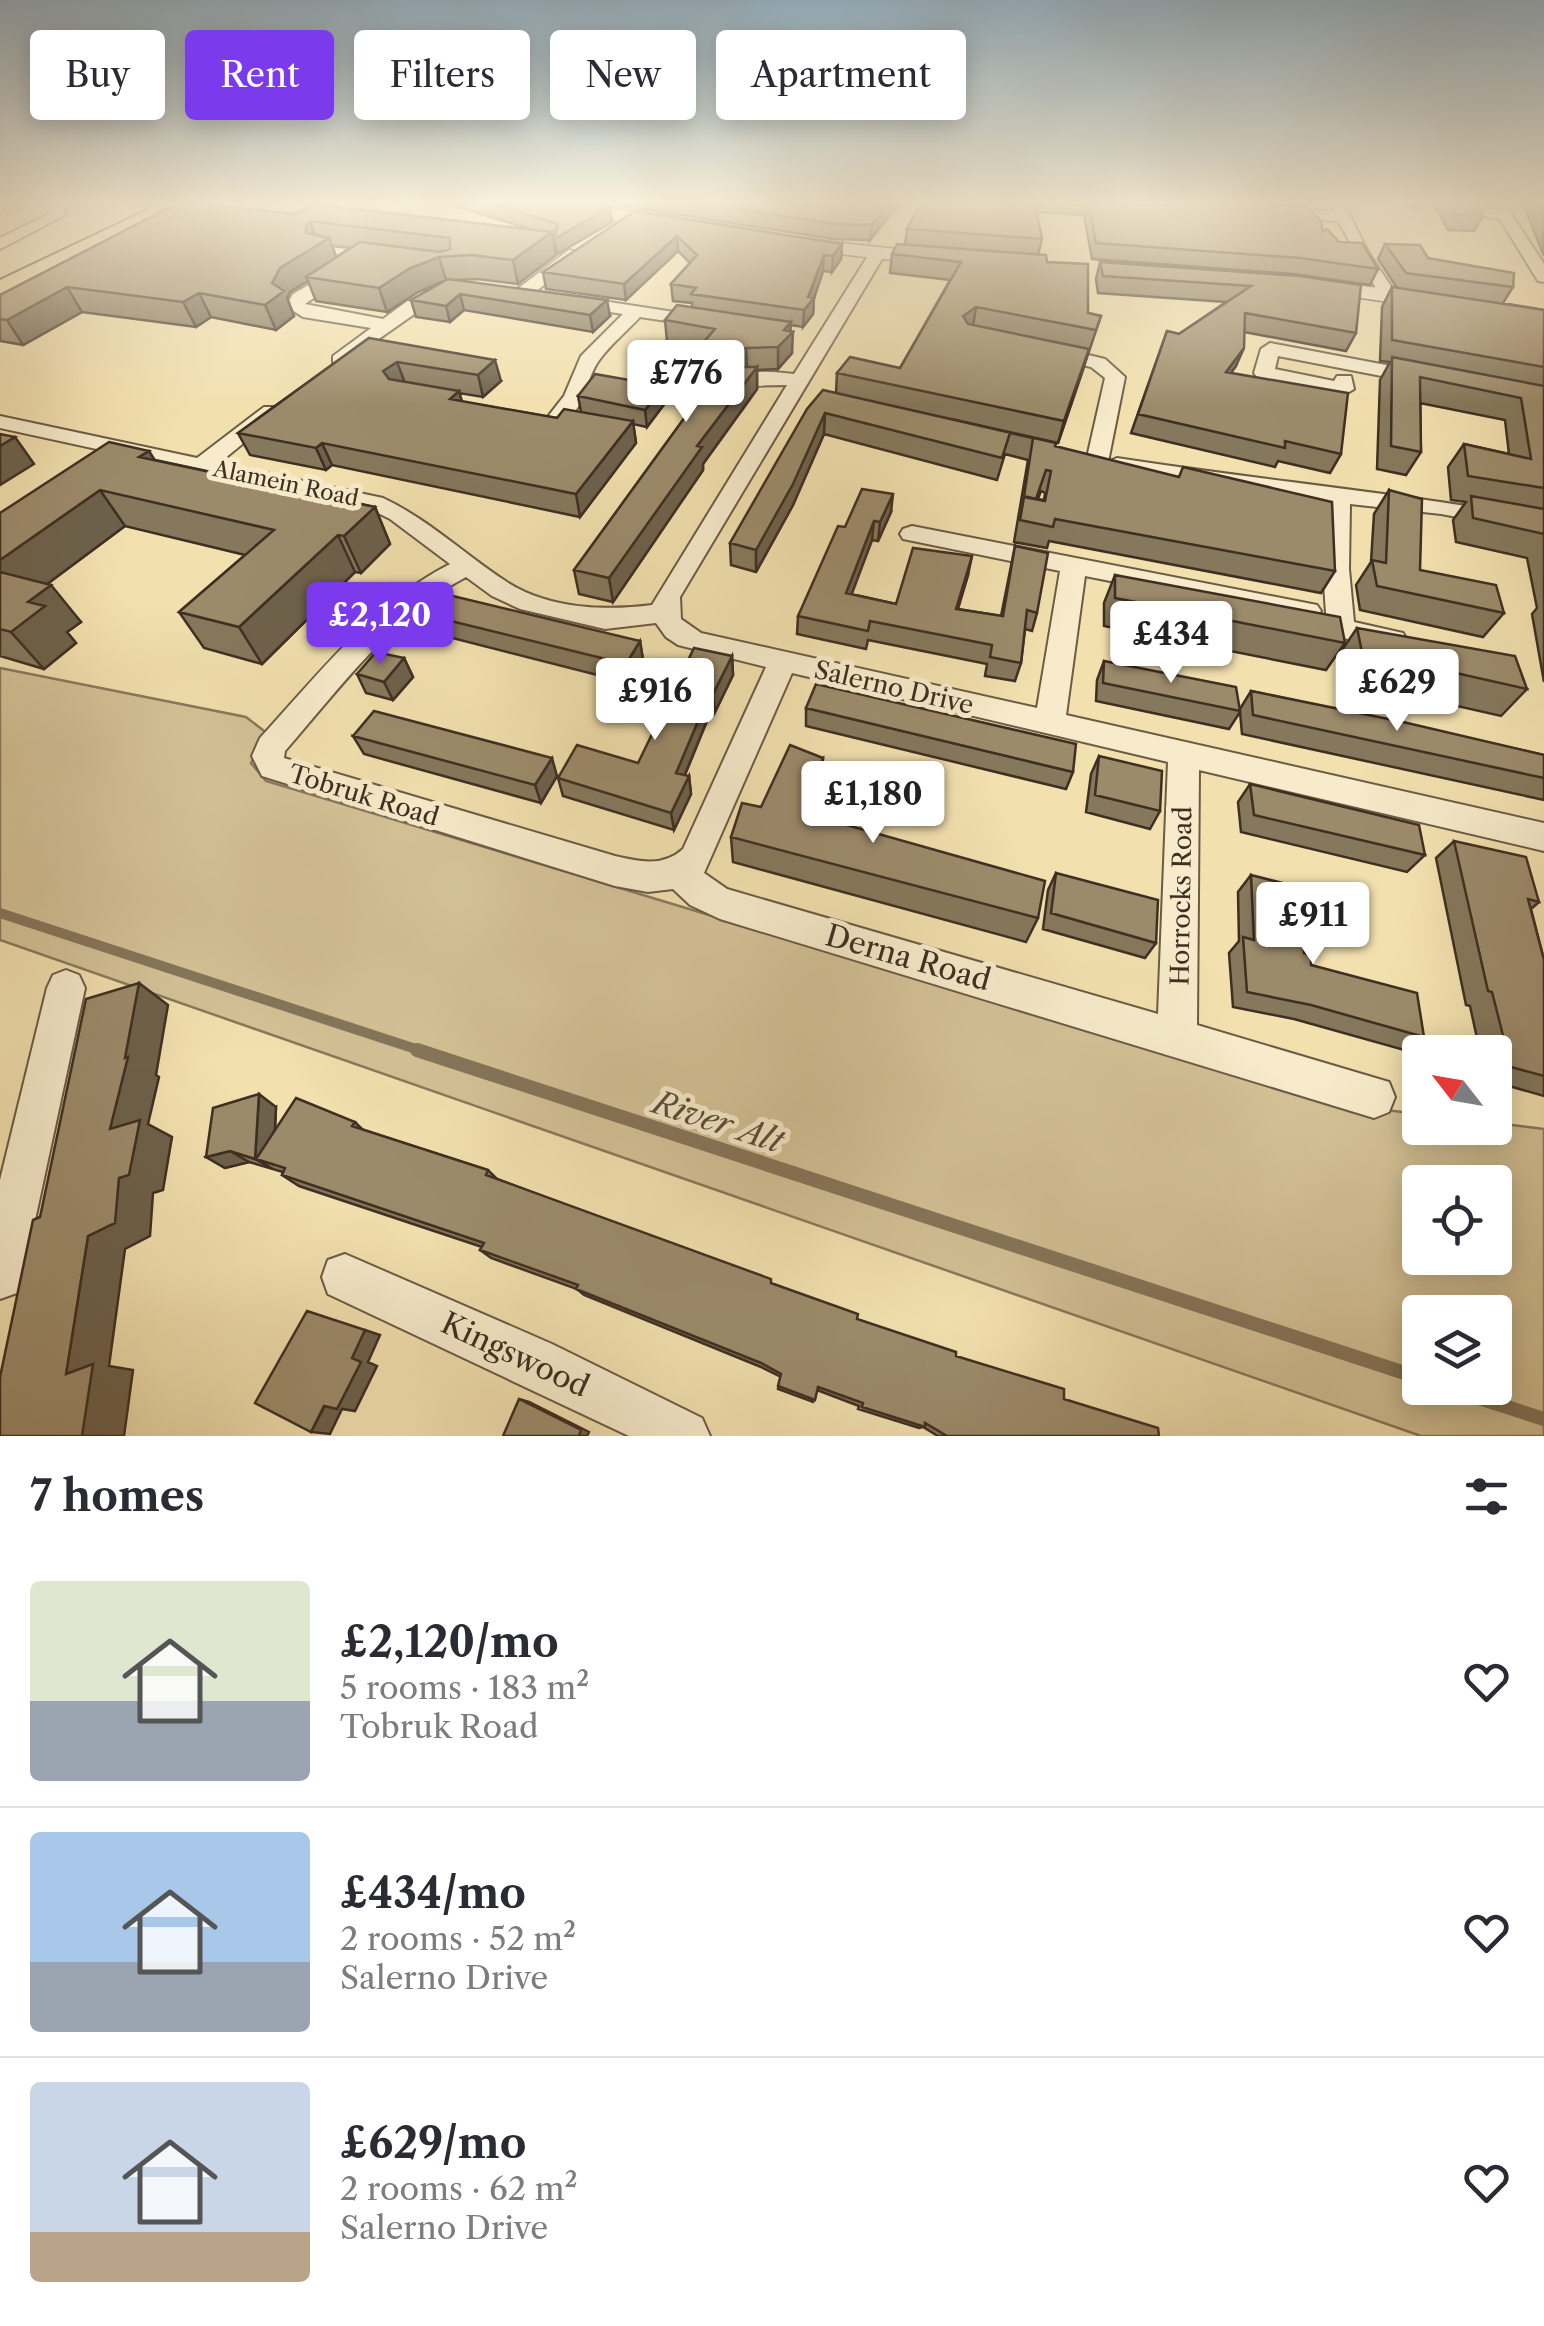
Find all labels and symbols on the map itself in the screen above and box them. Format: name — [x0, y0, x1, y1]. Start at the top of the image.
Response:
pin: £776 — [627, 340, 745, 425]
street label: Alamein Road — [210, 455, 361, 512]
pin: £2,120 — [299, 582, 461, 667]
pin: £434 — [1112, 601, 1230, 686]
pin: £629 — [1338, 649, 1456, 734]
street label: Salerno Drive — [811, 654, 977, 721]
pin: £916 — [596, 658, 714, 743]
street label: Tobruk Road — [285, 758, 443, 833]
pin: £1,180 — [792, 761, 954, 846]
street label: Horrocks Road — [1164, 806, 1199, 986]
pin: £911 — [1254, 882, 1372, 967]
street label: Derna Road — [821, 916, 995, 999]
north arrow — [1402, 1035, 1512, 1145]
water label: River Alt — [645, 1081, 790, 1161]
street label: Kingswood — [435, 1304, 595, 1405]

